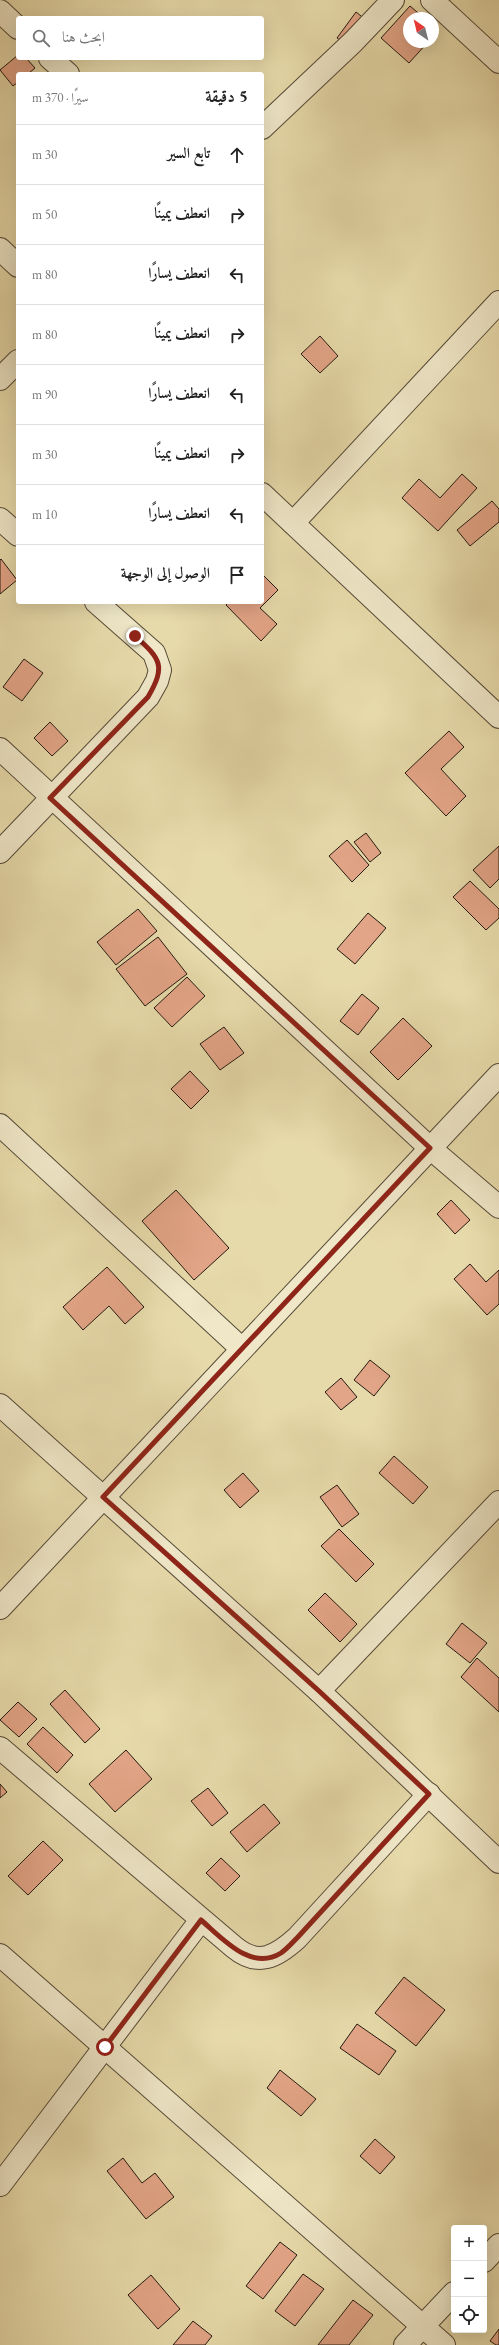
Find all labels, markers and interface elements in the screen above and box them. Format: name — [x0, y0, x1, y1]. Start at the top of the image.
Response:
north arrow — [403, 12, 439, 48]
search box — [16, 16, 264, 60]
icon: search — [30, 27, 52, 49]
text: ابحث هنا — [62, 27, 105, 46]
text: 5 دقيقة — [205, 85, 248, 107]
text: سيرًا · 370 m — [32, 89, 89, 106]
text: تابع السير — [167, 143, 210, 162]
icon: ahead — [226, 144, 248, 166]
text: 30 m — [32, 146, 57, 163]
text: انعطف يمينًا — [154, 203, 210, 222]
icon: right — [226, 204, 248, 226]
text: 50 m — [32, 206, 57, 223]
text: انعطف يسارًا — [148, 263, 210, 282]
icon: left — [226, 264, 248, 286]
text: 80 m — [32, 266, 57, 283]
text: انعطف يمينًا — [154, 323, 210, 342]
icon: right — [226, 324, 248, 346]
text: 80 m — [32, 326, 57, 343]
text: انعطف يسارًا — [148, 383, 210, 402]
icon: left — [226, 384, 248, 406]
text: 90 m — [32, 386, 57, 403]
text: انعطف يمينًا — [154, 443, 210, 462]
icon: right — [226, 444, 248, 466]
text: 30 m — [32, 446, 57, 463]
text: انعطف يسارًا — [148, 503, 210, 522]
icon: left — [226, 504, 248, 526]
text: 10 m — [32, 506, 57, 523]
text: الوصول إلى الوجهة — [121, 563, 210, 582]
icon: arrive — [226, 564, 248, 586]
route end — [126, 627, 144, 645]
route start — [96, 2038, 114, 2056]
map controls — [451, 2225, 487, 2333]
button: + — [451, 2225, 487, 2261]
button: − — [451, 2261, 487, 2297]
button: locate — [451, 2297, 487, 2333]

